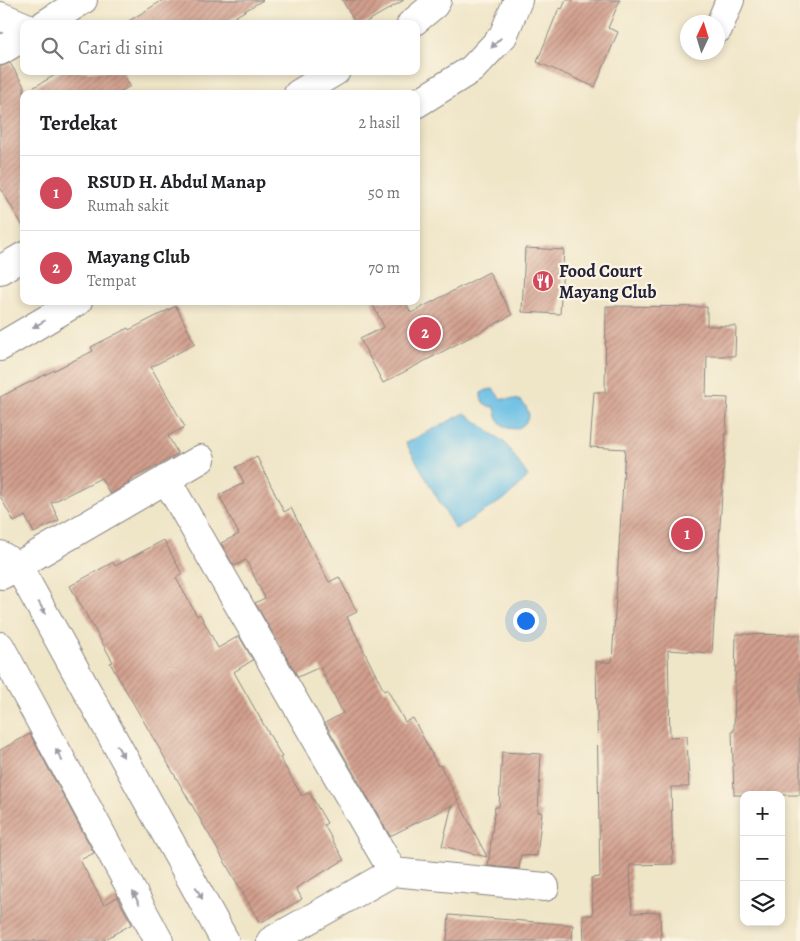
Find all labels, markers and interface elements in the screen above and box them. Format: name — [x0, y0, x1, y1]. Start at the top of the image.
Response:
north arrow — [680, 15, 725, 60]
search box — [20, 20, 420, 75]
icon: search — [38, 34, 66, 62]
text: Cari di sini — [78, 35, 163, 61]
one-way arrow — [490, 37, 502, 49]
text: Terdekat — [40, 109, 118, 137]
text: 2 hasil — [358, 112, 400, 134]
text: RSUD H. Abdul Manap — [87, 169, 266, 195]
text: 1 — [53, 182, 59, 204]
text: 50 m — [368, 182, 400, 204]
text: Rumah sakit — [87, 195, 169, 217]
text: Mayang Club — [87, 244, 190, 270]
text: 2 — [52, 257, 60, 279]
text: 70 m — [368, 257, 400, 279]
place label: Food Court Mayang Club — [559, 259, 657, 304]
restaurant icon: Food Court Mayang Club — [531, 269, 555, 293]
text: Tempat — [87, 270, 136, 292]
pin: 2 — [409, 314, 441, 352]
one-way arrow — [32, 320, 47, 328]
pin: 1 — [671, 515, 703, 553]
one-way arrow — [38, 601, 46, 616]
your location — [513, 608, 539, 634]
one-way arrow — [116, 744, 125, 757]
one-way arrow — [55, 748, 63, 762]
map controls — [740, 791, 785, 926]
button: + — [740, 791, 785, 836]
button: − — [740, 836, 785, 881]
button: layers — [740, 881, 785, 926]
one-way arrow — [195, 886, 203, 900]
one-way arrow — [132, 891, 140, 905]

